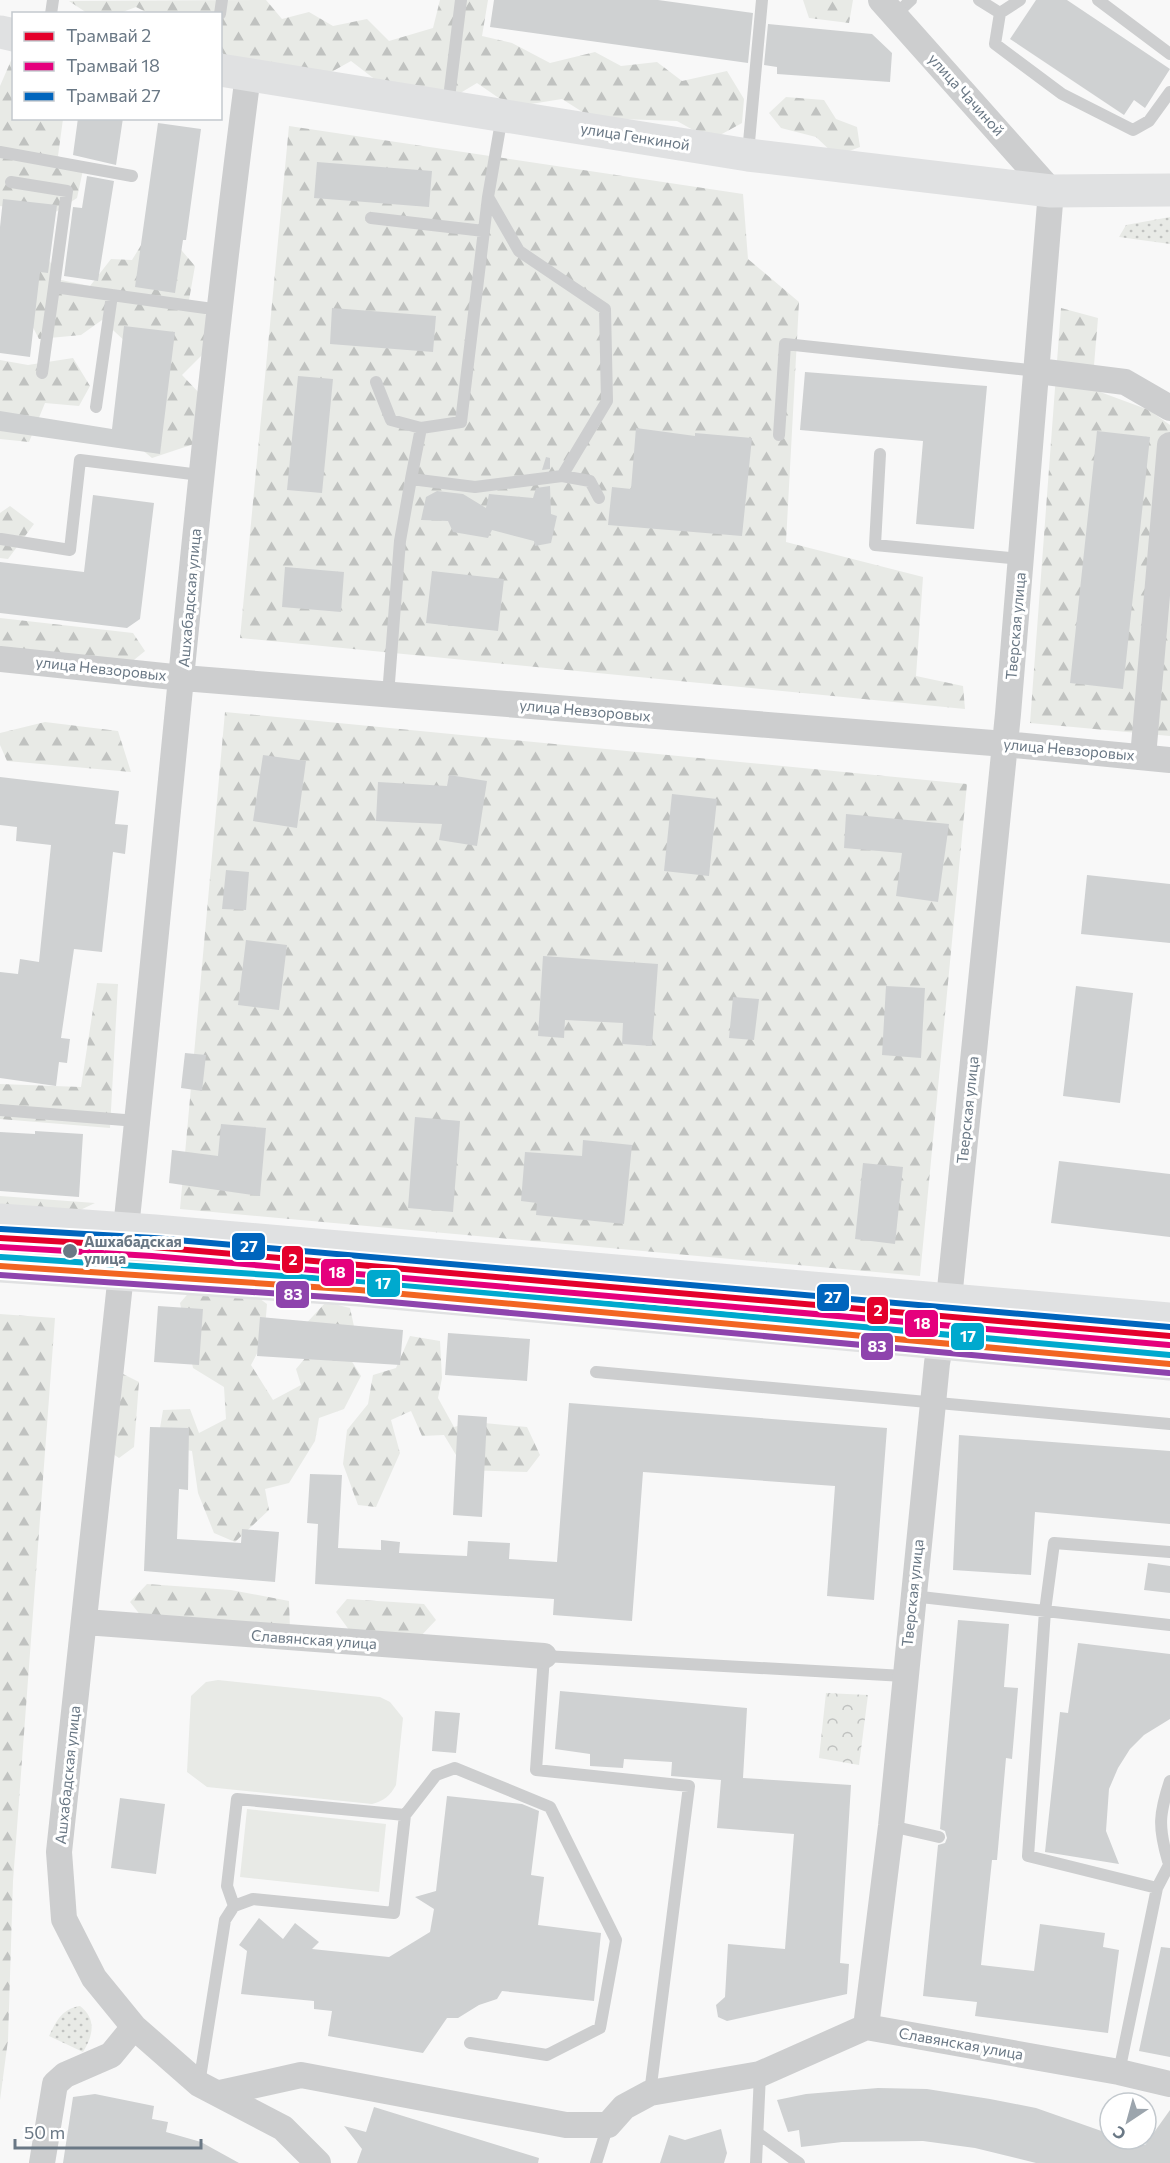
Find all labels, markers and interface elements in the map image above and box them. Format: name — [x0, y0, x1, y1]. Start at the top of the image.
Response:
legend — [12, 12, 222, 120]
text: Трамвай 2 — [66, 24, 151, 46]
street label: улица Чачиной — [925, 49, 1008, 139]
text: Трамвай 18 — [66, 54, 160, 76]
text: Трамвай 27 — [66, 84, 161, 106]
street label: улица Генкиной — [579, 118, 691, 154]
street label: Ашхабадская улица — [174, 528, 204, 668]
street label: Тверская улица — [1001, 571, 1029, 680]
street label: улица Невзоровых — [35, 652, 168, 684]
street label: улица Невзоровых — [519, 695, 652, 725]
street label: улица Невзоровых — [1003, 734, 1136, 764]
street label: Тверская улица — [952, 1055, 982, 1165]
place label: Ашхабадская улица — [84, 1232, 182, 1267]
line badge: 27 — [231, 1232, 266, 1261]
text: 27 — [240, 1236, 258, 1255]
marker: Ашхабадская улица — [61, 1242, 79, 1260]
line badge: 2 — [281, 1245, 304, 1274]
text: 2 — [288, 1249, 298, 1268]
line badge: 18 — [320, 1258, 355, 1287]
text: 18 — [328, 1262, 346, 1281]
line badge: 17 — [366, 1269, 401, 1298]
text: 17 — [375, 1273, 391, 1292]
line badge: 83 — [275, 1280, 310, 1309]
line badge: 27 — [816, 1283, 850, 1312]
text: 83 — [283, 1284, 303, 1303]
text: 27 — [824, 1287, 842, 1306]
line badge: 2 — [866, 1296, 889, 1325]
text: 2 — [873, 1300, 883, 1319]
line badge: 18 — [904, 1309, 939, 1338]
text: 18 — [913, 1313, 931, 1332]
line badge: 17 — [950, 1322, 985, 1351]
text: 17 — [960, 1326, 976, 1345]
line badge: 83 — [860, 1332, 894, 1361]
text: 83 — [867, 1336, 887, 1355]
street label: Тверская улица — [897, 1538, 927, 1648]
street label: Славянская улица — [251, 1626, 378, 1652]
street label: Ашхабадская улица — [51, 1705, 83, 1845]
street label: Славянская улица — [898, 2023, 1025, 2063]
north arrow — [1098, 2091, 1158, 2151]
scale bar — [15, 2112, 201, 2150]
text: 50 m — [24, 2121, 65, 2143]
text: С — [1109, 2123, 1129, 2144]

